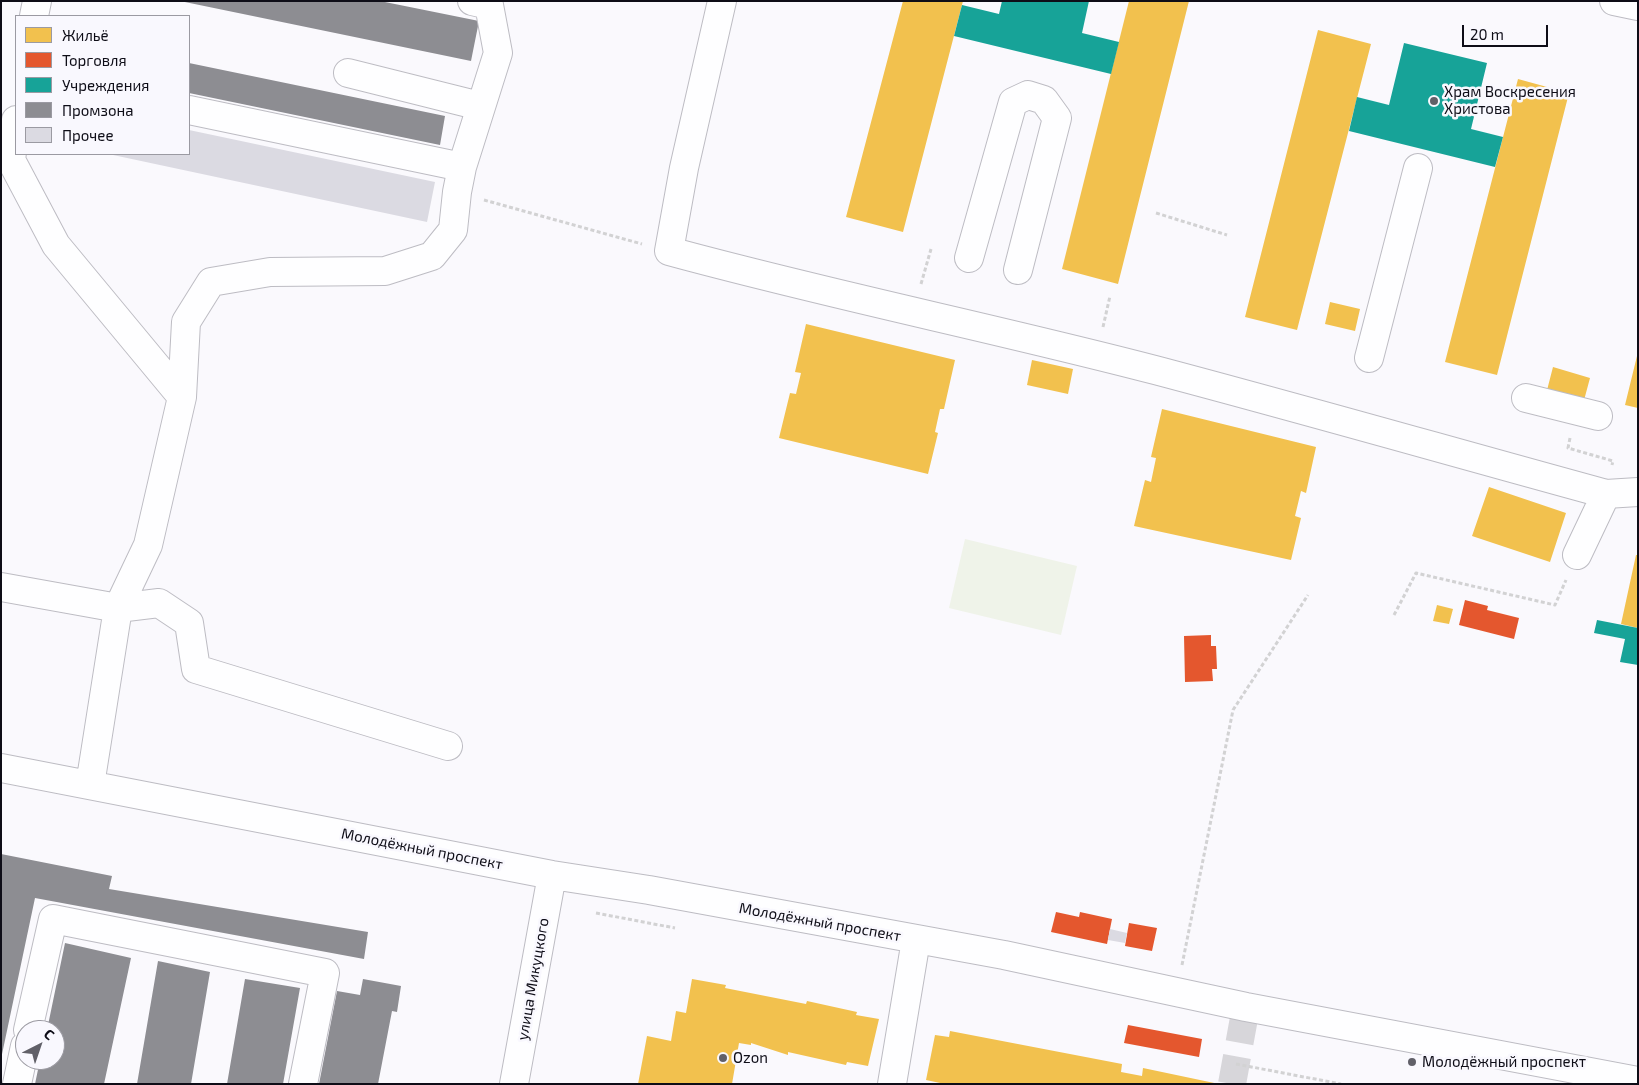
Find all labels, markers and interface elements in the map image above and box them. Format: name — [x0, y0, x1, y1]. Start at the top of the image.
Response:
legend — [15, 15, 190, 155]
scale bar — [1464, 15, 1550, 47]
text: 20 m — [1470, 25, 1504, 43]
text: Жильё — [62, 26, 109, 44]
text: Торговля — [62, 51, 127, 69]
text: Учреждения — [62, 76, 149, 94]
place label: Храм Воскресения Христова — [1444, 83, 1576, 118]
marker: Храм Воскресения Христова — [1428, 95, 1440, 107]
text: Промзона — [62, 101, 134, 119]
text: Прочее — [62, 126, 114, 144]
street label: Молодёжный проспект — [340, 825, 504, 873]
street label: Молодёжный проспект — [738, 899, 902, 945]
street label: улица Микуцкого — [513, 916, 553, 1042]
north arrow — [15, 1020, 65, 1070]
text: С — [41, 1025, 58, 1043]
place label: Ozon — [733, 1049, 768, 1067]
marker: Ozon — [717, 1052, 729, 1064]
place label: Молодёжный проспект — [1422, 1053, 1586, 1071]
marker: Молодёжный проспект — [1406, 1056, 1418, 1068]

